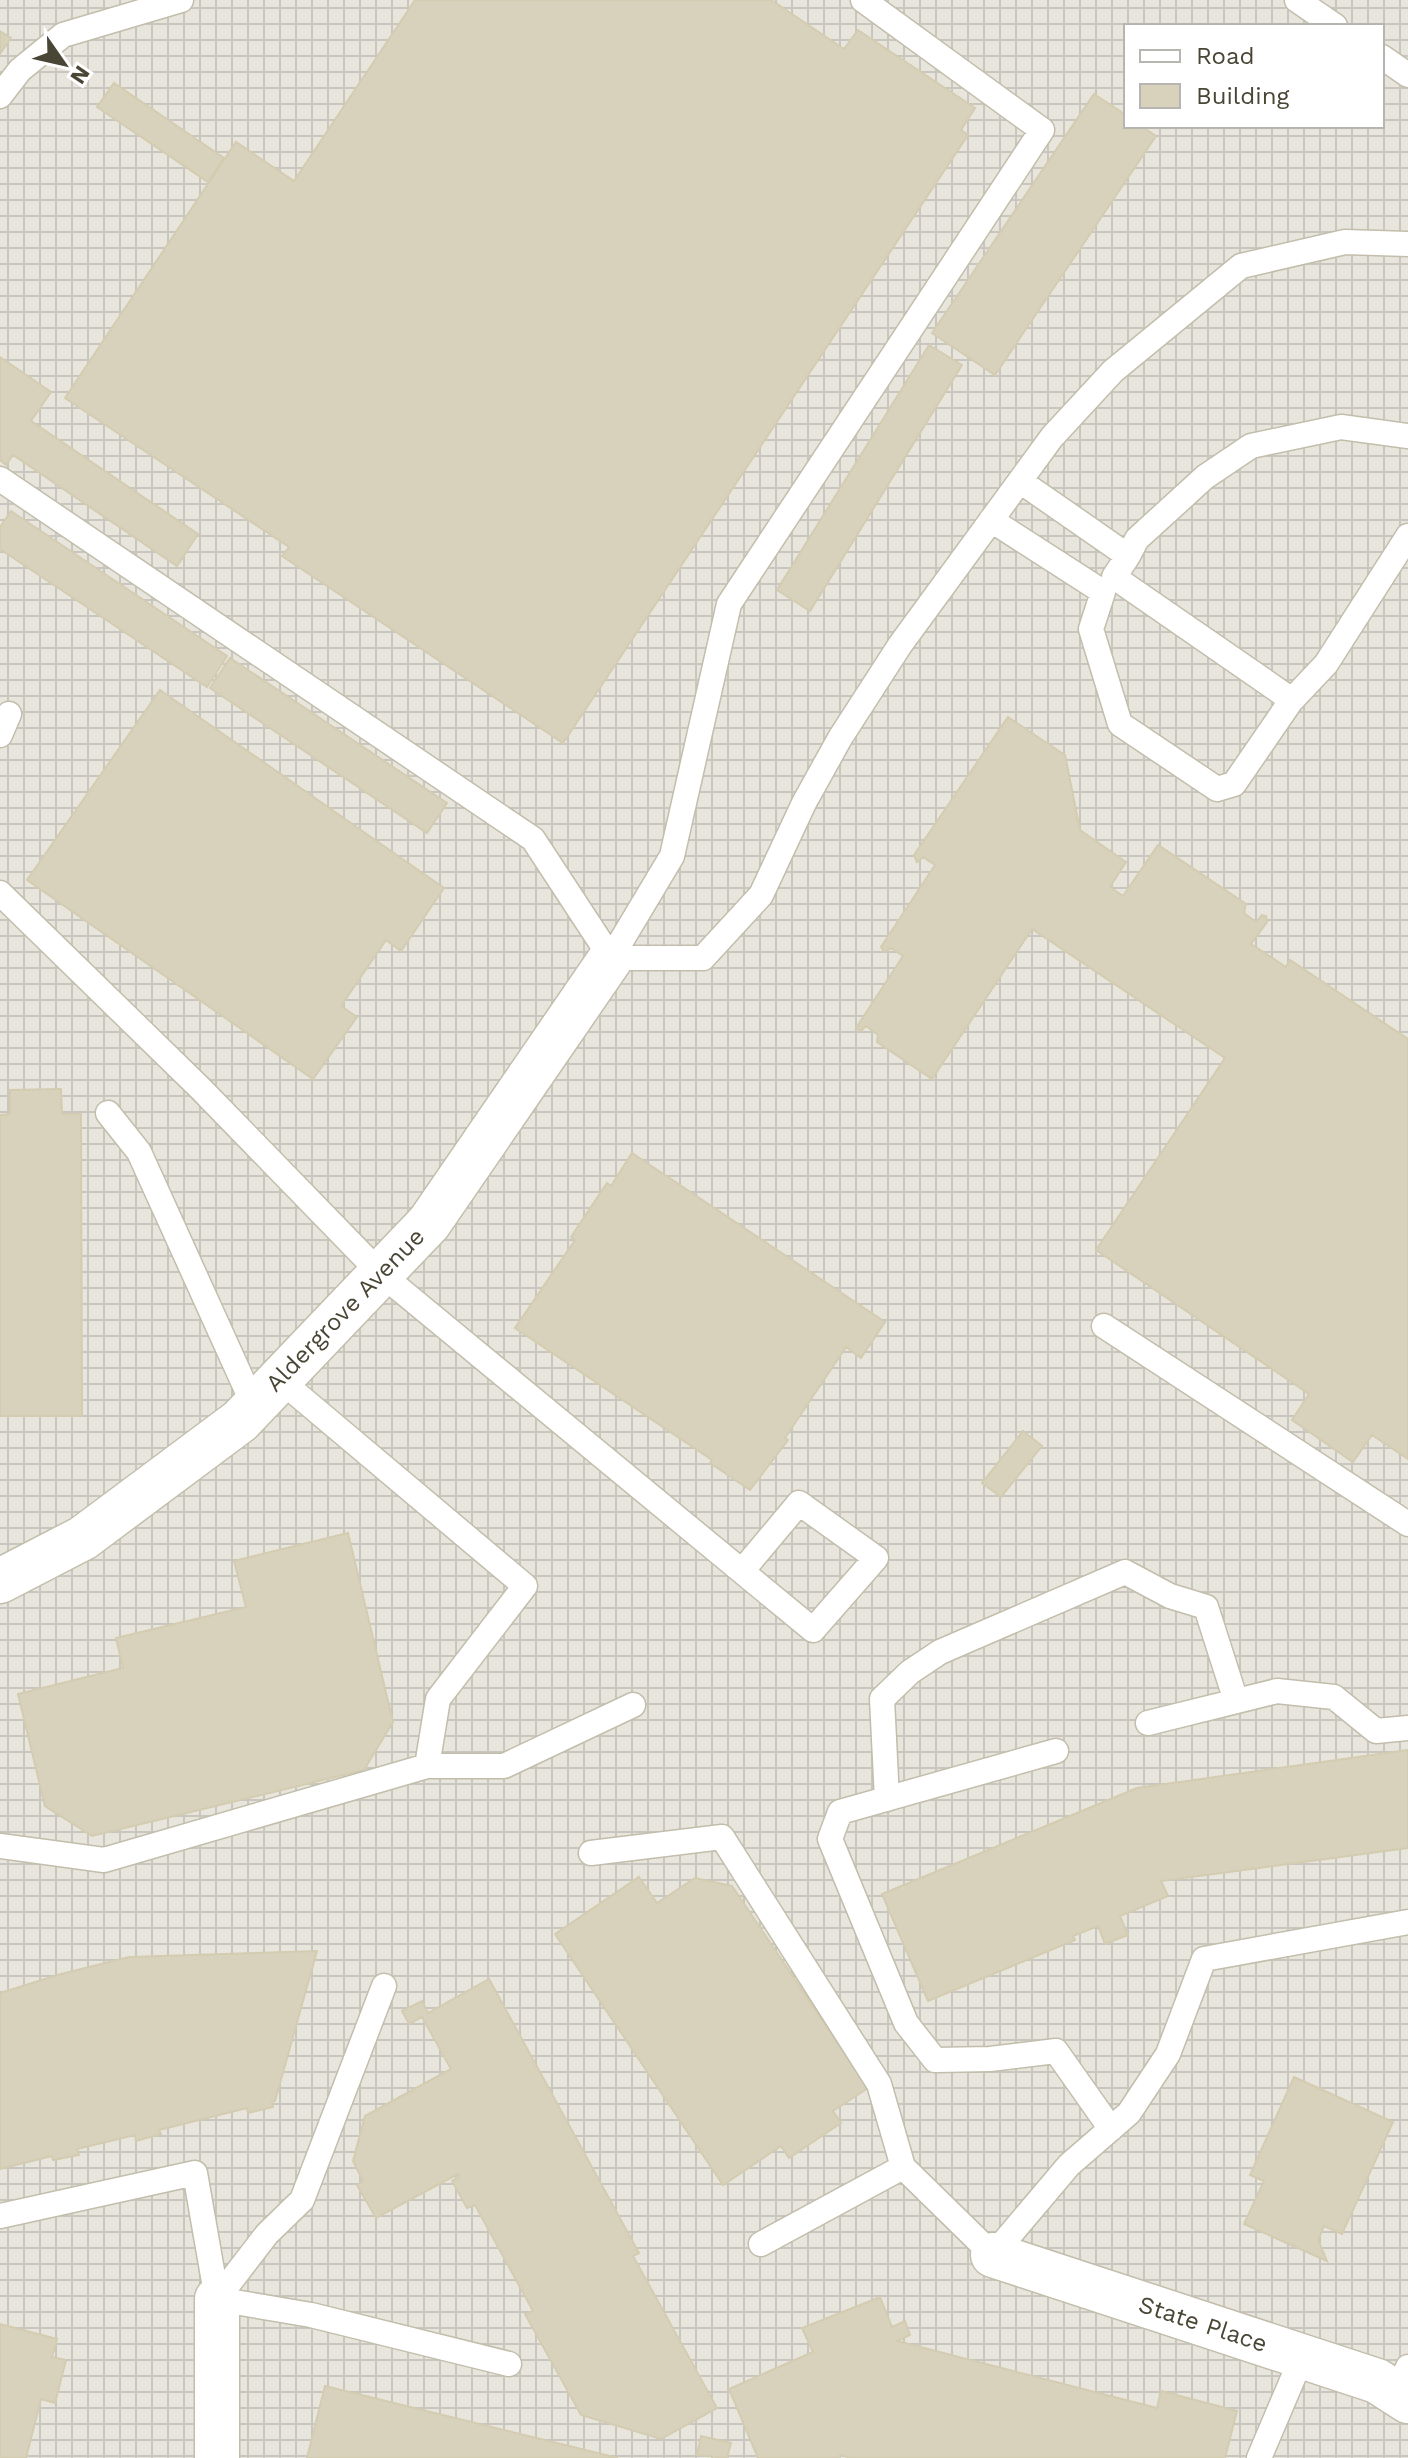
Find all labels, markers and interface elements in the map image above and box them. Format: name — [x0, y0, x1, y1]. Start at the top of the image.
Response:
north arrow — [24, 24, 104, 104]
legend — [1124, 24, 1384, 128]
text: Road — [1196, 42, 1255, 70]
text: N — [65, 61, 95, 89]
text: Building — [1196, 82, 1289, 110]
street label: Aldergrove Avenue — [260, 1222, 430, 1398]
street label: State Place — [1135, 2290, 1271, 2358]

